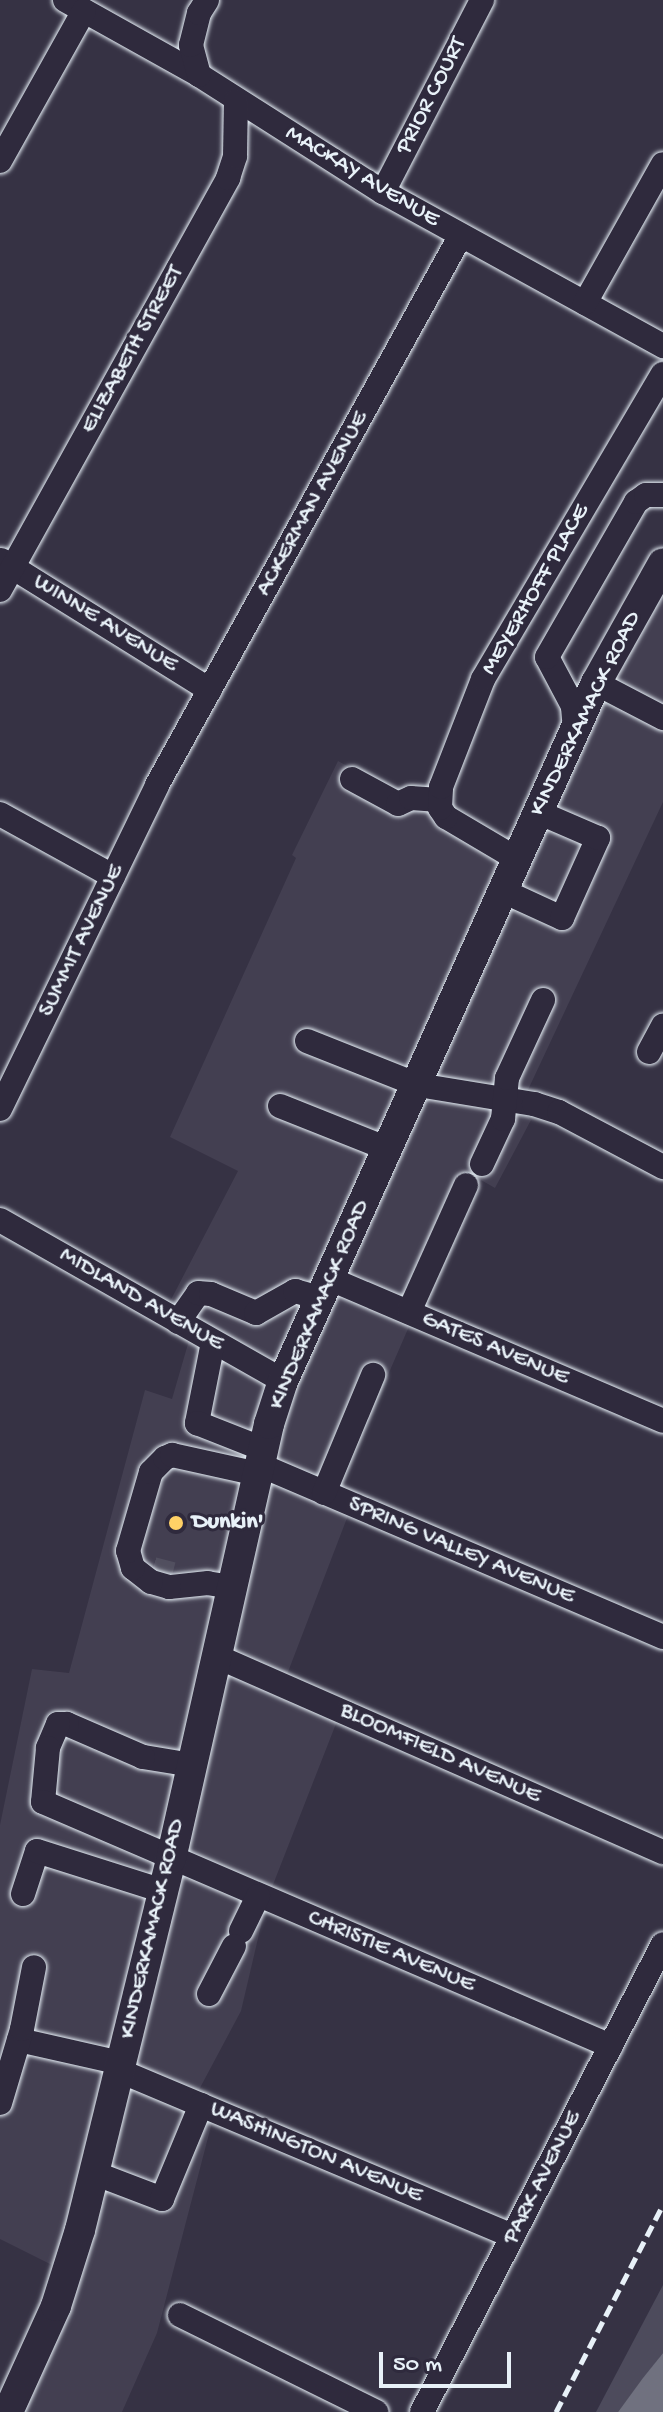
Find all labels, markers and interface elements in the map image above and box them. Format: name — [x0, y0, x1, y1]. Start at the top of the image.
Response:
street label: PRIOR COURT — [390, 33, 474, 159]
street label: MACKAY AVENUE — [280, 120, 444, 234]
street label: ELIZABETH STREET — [75, 261, 191, 439]
street label: ACKERMAN AVENUE — [250, 406, 376, 602]
street label: MEYERHOFF PLACE — [475, 499, 597, 681]
street label: WINNE AVENUE — [27, 568, 183, 680]
street label: KINDERKAMACK ROAD — [524, 607, 648, 821]
street label: SUMMIT AVENUE — [33, 860, 131, 1022]
street label: KINDERKAMACK ROAD — [263, 1196, 377, 1414]
street label: MIDLAND AVENUE — [54, 1241, 228, 1359]
street label: GATES AVENUE — [417, 1305, 573, 1393]
street label: SPRING VALLEY AVENUE — [344, 1490, 578, 1612]
place label: Dunkin' — [192, 1509, 264, 1537]
marker: Dunkin' — [167, 1514, 185, 1532]
street label: BLOOMFIELD AVENUE — [335, 1697, 545, 1811]
street label: KINDERKAMACK ROAD — [114, 1816, 192, 2042]
street label: CHRISTIE AVENUE — [303, 1904, 479, 2000]
street label: WASHINGTON AVENUE — [205, 2095, 427, 2211]
street label: PARK AVENUE — [497, 2107, 589, 2249]
scale bar — [383, 2336, 515, 2386]
text: 50 m — [393, 2351, 442, 2380]

